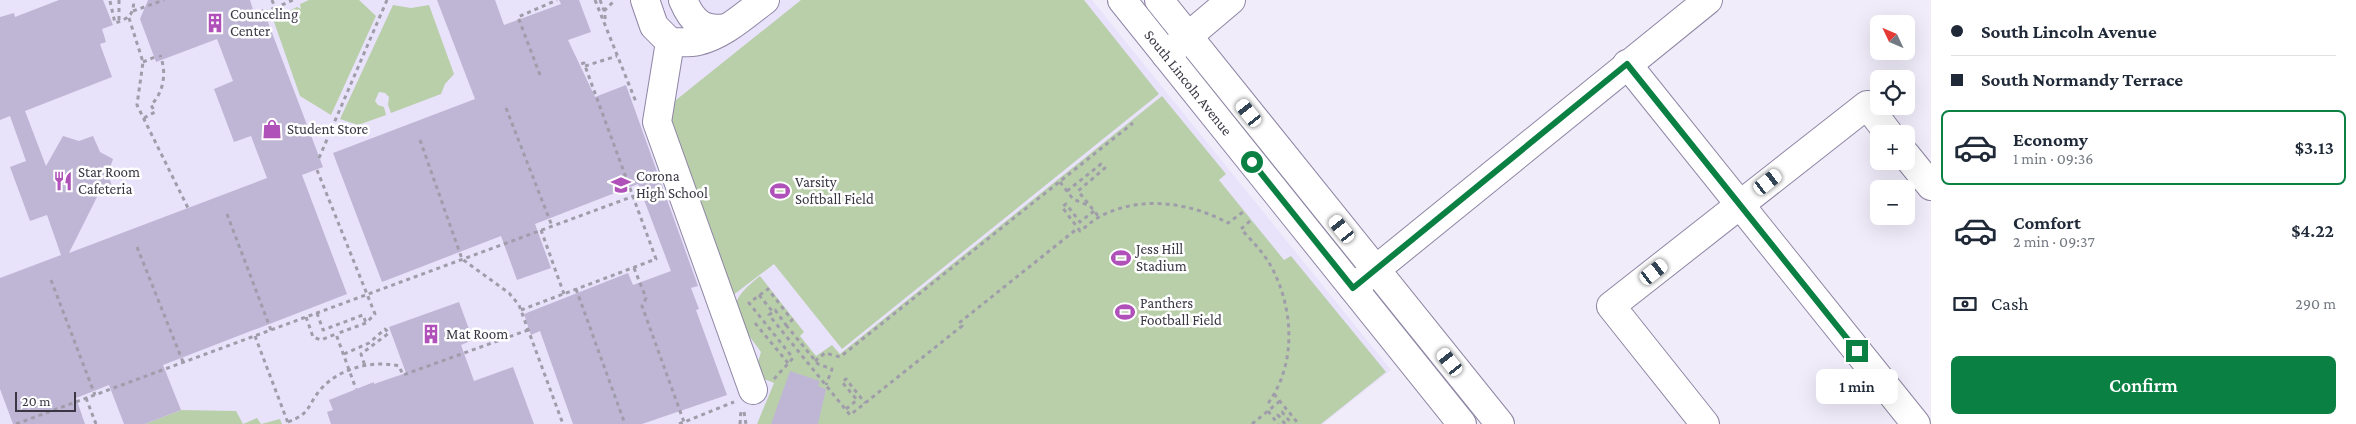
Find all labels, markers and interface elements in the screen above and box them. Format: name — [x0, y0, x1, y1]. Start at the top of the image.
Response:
place label: Counceling Center — [230, 6, 298, 39]
building icon: Counceling Center — [204, 12, 226, 34]
north arrow — [1870, 15, 1915, 60]
map controls — [1870, 15, 1915, 225]
text: South Lincoln Avenue — [1981, 21, 2157, 42]
street label: South Lincoln Avenue — [1141, 27, 1236, 139]
text: South Normandy Terrace — [1981, 69, 2183, 90]
button: locate — [1870, 70, 1915, 115]
car — [1233, 97, 1264, 129]
shop icon: Student Store — [261, 118, 283, 140]
place label: Student Store — [287, 121, 369, 137]
button: + — [1870, 125, 1915, 170]
icon: car — [1953, 125, 1998, 170]
text: Economy — [2013, 129, 2088, 150]
text: $3.13 — [2295, 137, 2334, 158]
text: 1 min · 09:36 — [2013, 150, 2093, 167]
route start — [1241, 151, 1263, 173]
place label: Star Room Cafeteria — [78, 164, 140, 197]
car — [1751, 167, 1784, 197]
place label: Corona High School — [636, 168, 708, 202]
restaurant icon: Star Room Cafeteria — [52, 170, 74, 192]
school or university icon: Corona High School — [610, 174, 632, 196]
place label: Varsity Softball Field — [795, 174, 874, 207]
sports icon: Varsity Softball Field — [769, 180, 791, 202]
button: − — [1870, 180, 1915, 225]
icon: car — [1953, 208, 1998, 253]
text: Comfort — [2013, 212, 2081, 233]
car — [1326, 213, 1357, 245]
text: $4.22 — [2291, 220, 2334, 241]
text: 2 min · 09:37 — [2013, 233, 2095, 250]
place label: Jess Hill Stadium — [1134, 241, 1187, 274]
sports icon: Jess Hill Stadium — [1110, 247, 1132, 269]
car — [1637, 257, 1670, 287]
icon: cash — [1951, 290, 1979, 318]
text: Cash — [1991, 293, 2029, 314]
place label: Panthers Football Field — [1140, 295, 1222, 328]
text: 290 m — [2295, 295, 2336, 312]
sports icon: Panthers Football Field — [1114, 301, 1136, 323]
building icon: Mat Room — [420, 323, 442, 345]
place label: Mat Room — [446, 326, 508, 342]
route end — [1846, 340, 1868, 362]
car — [1434, 346, 1465, 378]
button: Confirm — [1951, 356, 2336, 414]
callout: 1 min — [1816, 368, 1898, 404]
text: 1 min — [1839, 378, 1875, 395]
scale bar — [15, 389, 76, 412]
text: 20 m — [22, 393, 50, 409]

